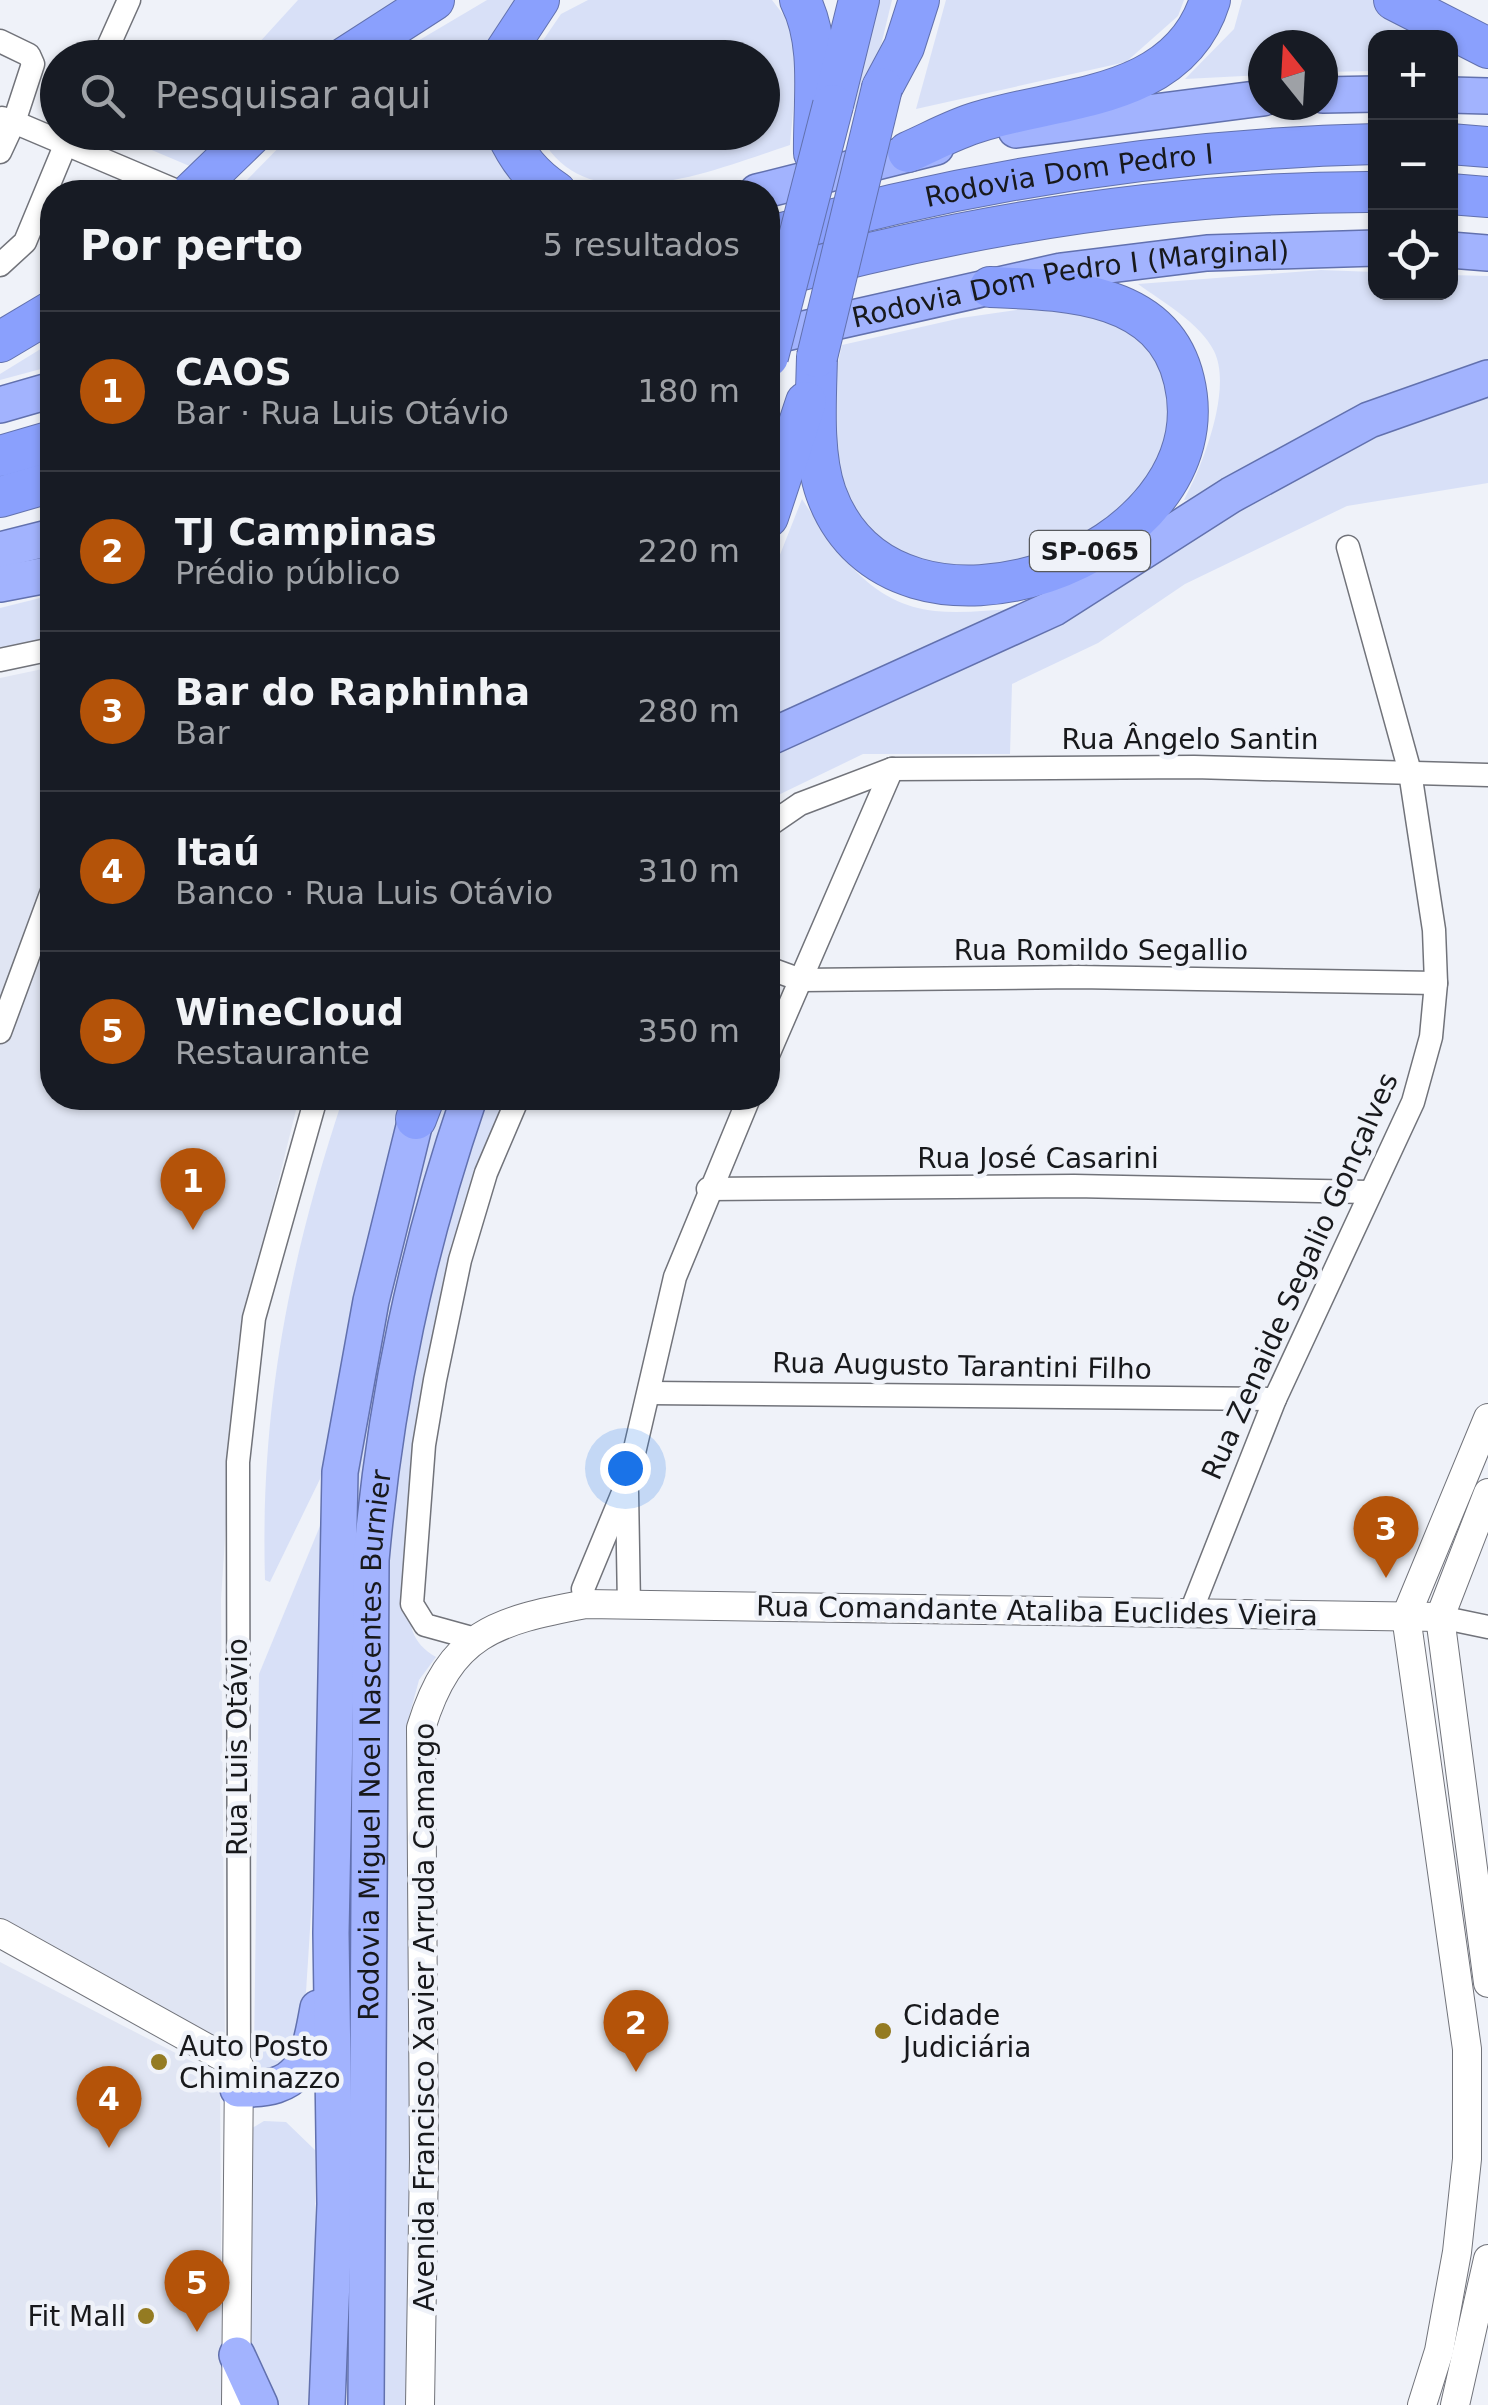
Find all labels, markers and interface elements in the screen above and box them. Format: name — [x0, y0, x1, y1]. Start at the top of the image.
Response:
north arrow — [1248, 30, 1338, 120]
map controls — [1368, 30, 1458, 300]
button: + — [1368, 30, 1458, 120]
search box — [40, 40, 780, 150]
icon: search — [75, 68, 130, 123]
text: Pesquisar aqui — [155, 73, 431, 117]
button: − — [1368, 120, 1458, 210]
street label: Rodovia Dom Pedro I — [922, 137, 1215, 214]
button: locate — [1368, 210, 1458, 300]
text: Por perto — [80, 221, 303, 270]
text: 5 resultados — [543, 226, 740, 264]
street label: Rodovia Dom Pedro I (Marginal) — [849, 234, 1290, 334]
text: CAOS — [175, 350, 292, 394]
text: 1 — [101, 372, 124, 410]
text: 180 m — [638, 372, 740, 410]
text: Bar · Rua Luis Otávio — [175, 394, 509, 432]
text: TJ Campinas — [175, 510, 437, 554]
road number: SP-065 — [1030, 531, 1150, 571]
text: 2 — [101, 532, 124, 570]
text: 220 m — [638, 532, 740, 570]
text: Prédio público — [175, 554, 401, 592]
text: Bar do Raphinha — [175, 670, 530, 714]
text: 3 — [101, 692, 124, 730]
text: 280 m — [638, 692, 740, 730]
text: Bar — [175, 714, 230, 752]
street label: Rua Ângelo Santin — [1062, 722, 1318, 756]
text: Itaú — [175, 830, 260, 874]
text: 4 — [101, 852, 124, 890]
text: 310 m — [638, 852, 740, 890]
text: Banco · Rua Luis Otávio — [175, 874, 553, 912]
street label: Rua Romildo Segallio — [954, 934, 1248, 967]
text: WineCloud — [175, 990, 404, 1034]
text: 5 — [101, 1012, 124, 1050]
text: 350 m — [638, 1012, 740, 1050]
text: Restaurante — [175, 1034, 370, 1072]
street label: Rua Zenaide Segalio Gonçalves — [1195, 1067, 1405, 1485]
street label: Rua José Casarini — [917, 1142, 1159, 1175]
pin: 1 — [160, 1148, 226, 1230]
street label: Rua Augusto Tarantini Filho — [772, 1346, 1152, 1386]
your location — [600, 1443, 651, 1494]
street label: Rodovia Miguel Noel Nascentes Burnier — [352, 1467, 397, 2021]
pin: 3 — [1354, 1496, 1418, 1578]
street label: Rua Comandante Ataliba Euclides Vieira — [756, 1590, 1318, 1632]
street label: Rua Luis Otávio — [221, 1638, 254, 1856]
street label: Avenida Francisco Xavier Arruda Camargo — [408, 1723, 441, 2312]
pin: 2 — [604, 1990, 668, 2072]
place label: Cidade Judiciária — [901, 1999, 1031, 2064]
marker: Cidade Judiciária — [872, 2020, 894, 2042]
place label: Auto Posto Chiminazzo — [179, 2030, 341, 2095]
marker: Auto Posto Chiminazzo — [148, 2051, 170, 2073]
pin: 4 — [76, 2066, 142, 2148]
pin: 5 — [164, 2250, 230, 2332]
place label: Fit Mall — [27, 2300, 126, 2333]
marker: Fit Mall — [135, 2305, 157, 2327]

